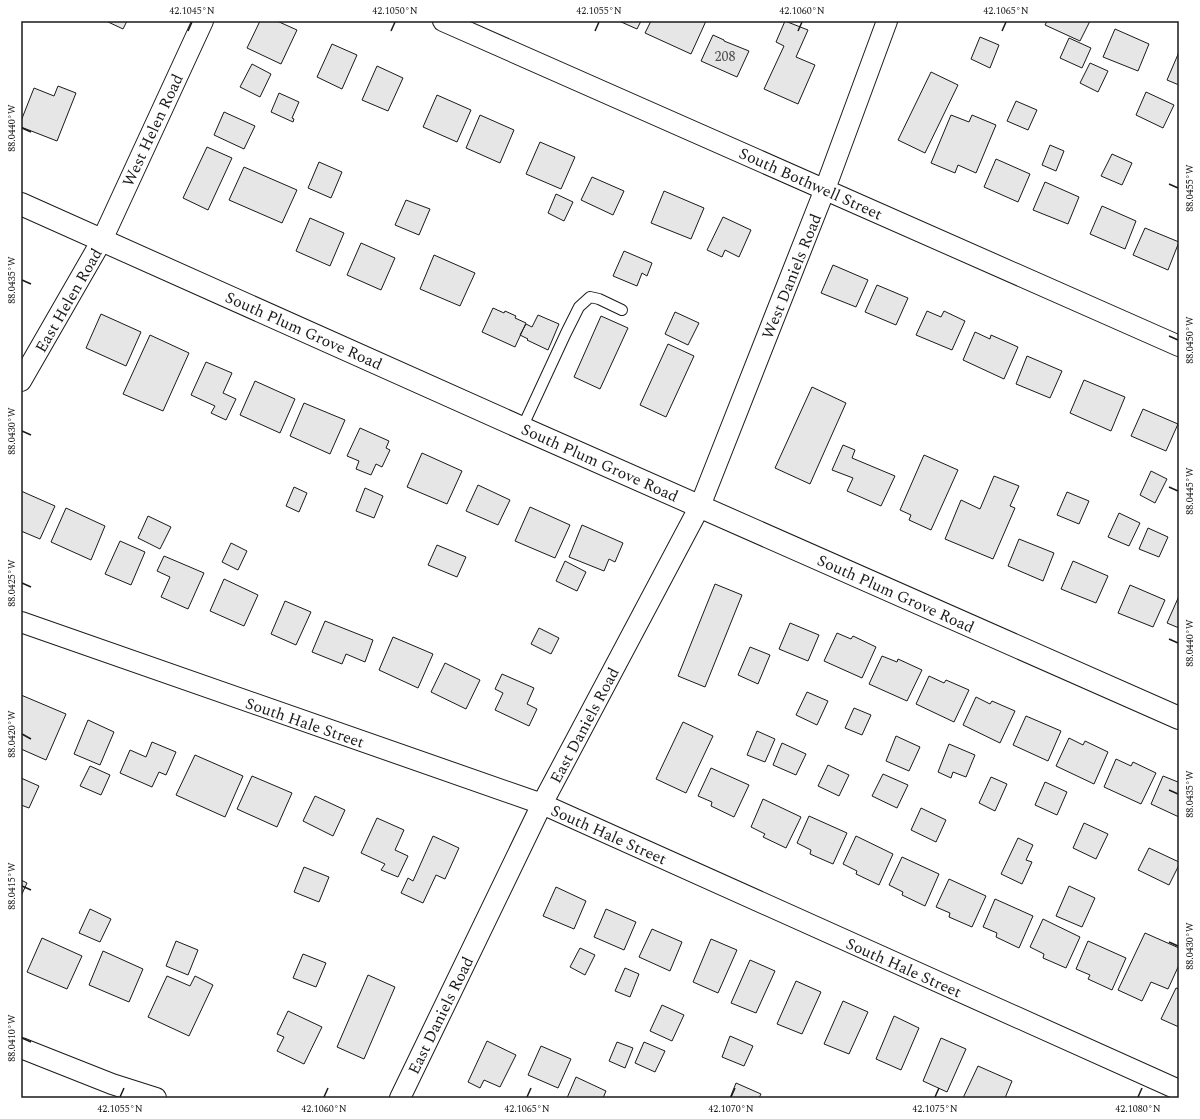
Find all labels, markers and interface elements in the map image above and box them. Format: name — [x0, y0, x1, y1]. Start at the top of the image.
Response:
text: 42.1045°N — [169, 3, 215, 19]
text: 42.1050°N — [372, 3, 418, 19]
text: 42.1055°N — [576, 3, 622, 19]
text: 42.1060°N — [779, 3, 825, 19]
text: 42.1065°N — [983, 3, 1029, 19]
house number: 208 — [715, 46, 736, 67]
street label: West Helen Road — [116, 70, 190, 191]
text: 88.0440°W — [4, 104, 20, 152]
street label: South Bothwell Street — [735, 141, 886, 226]
text: 88.0455°W — [1182, 164, 1198, 212]
street label: West Daniels Road — [756, 210, 828, 343]
street label: East Helen Road — [29, 244, 109, 357]
text: 88.0435°W — [4, 256, 20, 304]
street label: South Plum Grove Road — [221, 285, 386, 376]
text: 88.0450°W — [1182, 316, 1198, 364]
text: 88.0430°W — [4, 407, 20, 455]
street label: South Plum Grove Road — [517, 417, 682, 508]
text: 88.0445°W — [1182, 467, 1198, 515]
street label: South Plum Grove Road — [813, 548, 978, 639]
text: 88.0425°W — [4, 559, 20, 607]
text: 88.0440°W — [1182, 619, 1198, 667]
street label: East Daniels Road — [544, 663, 626, 788]
street label: South Hale Street — [242, 691, 368, 755]
text: 88.0420°W — [4, 710, 20, 758]
text: 88.0435°W — [1182, 770, 1198, 818]
street label: South Hale Street — [547, 799, 671, 871]
text: 88.0415°W — [4, 862, 20, 910]
text: 88.0430°W — [1182, 922, 1198, 970]
street label: South Hale Street — [842, 932, 966, 1004]
street label: East Daniels Road — [402, 952, 480, 1078]
text: 88.0410°W — [4, 1014, 20, 1062]
text: 42.1055°N — [97, 1101, 143, 1117]
text: 42.1060°N — [301, 1101, 347, 1117]
text: 42.1065°N — [504, 1101, 550, 1117]
text: 42.1070°N — [708, 1101, 754, 1117]
text: 42.1075°N — [912, 1101, 958, 1117]
text: 42.1080°N — [1115, 1101, 1161, 1117]

